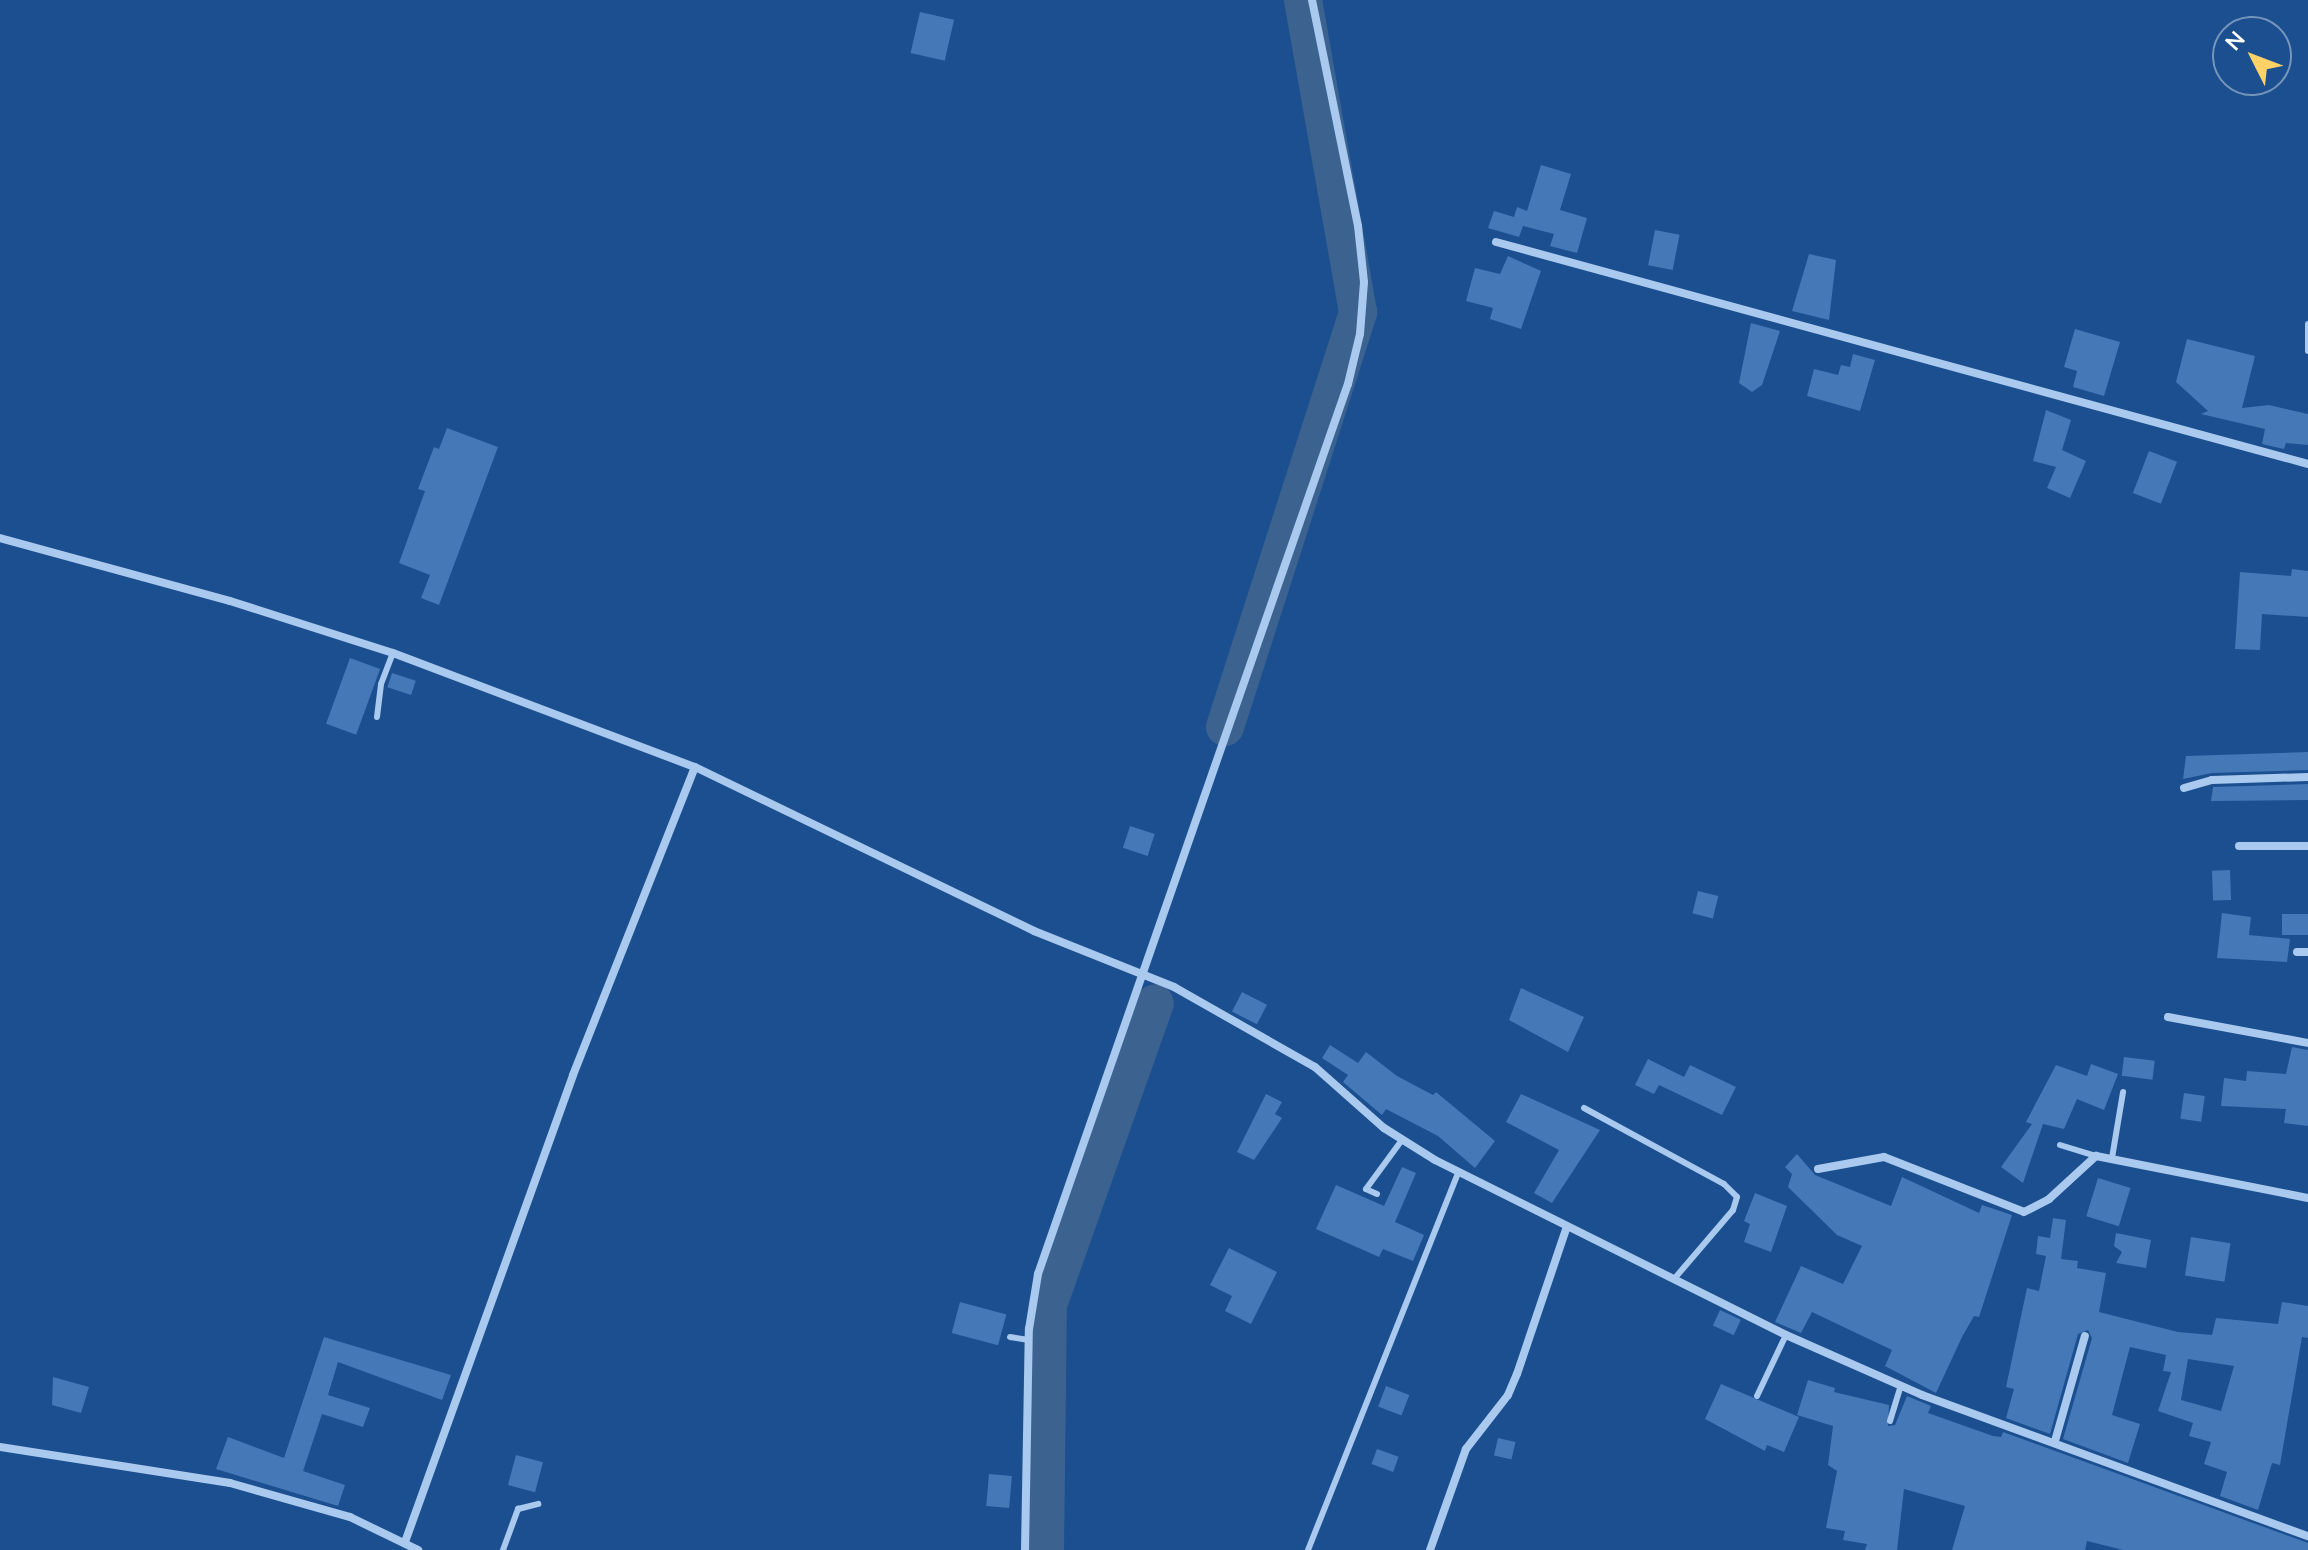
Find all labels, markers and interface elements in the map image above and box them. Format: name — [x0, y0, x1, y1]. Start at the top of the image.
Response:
north arrow — [2212, 16, 2292, 96]
text: N — [2219, 25, 2252, 57]

